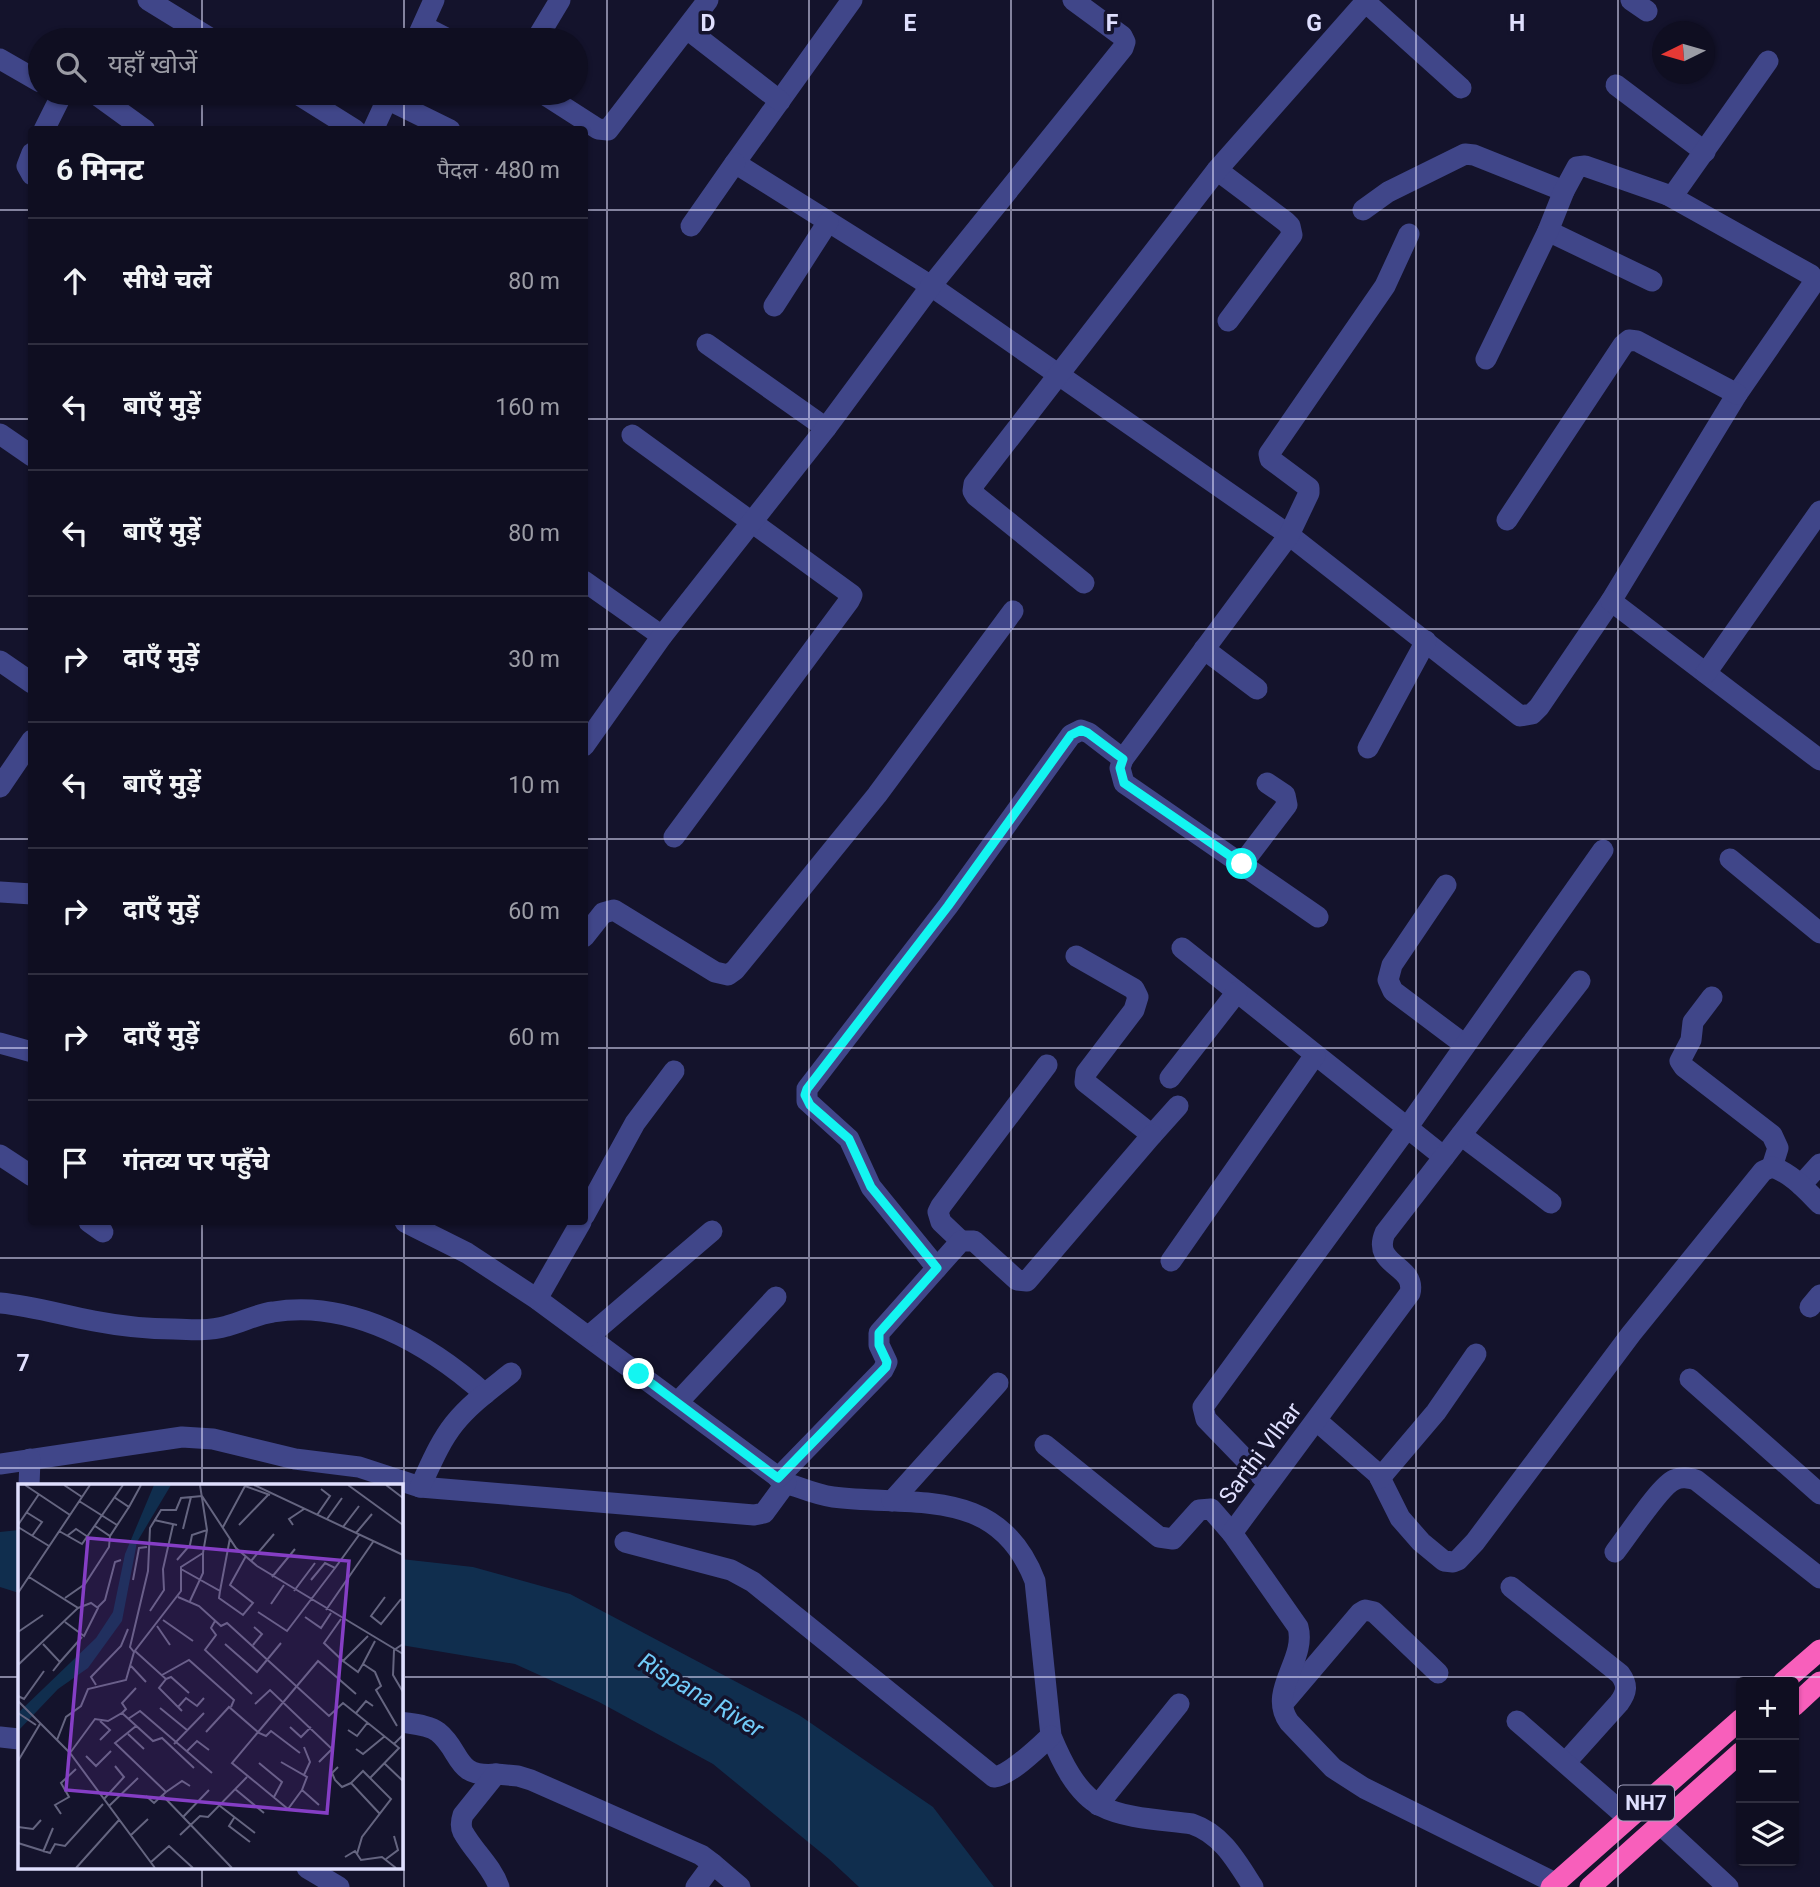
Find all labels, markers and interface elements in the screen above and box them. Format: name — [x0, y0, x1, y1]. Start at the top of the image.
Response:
text: D — [701, 10, 715, 37]
text: E — [904, 10, 917, 37]
text: F — [1106, 10, 1119, 37]
text: G — [1306, 10, 1322, 37]
text: H — [1509, 10, 1525, 37]
north arrow — [1652, 21, 1715, 84]
search box — [28, 28, 588, 105]
icon: search — [52, 48, 90, 86]
text: यहाँ खोजें — [108, 49, 197, 79]
text: 6 मिनट — [56, 152, 144, 187]
text: पैदल · 480 m — [437, 157, 560, 184]
icon: ahead — [56, 262, 94, 300]
text: सीधे चलें — [123, 264, 211, 294]
text: 80 m — [508, 268, 560, 295]
icon: left — [56, 388, 94, 426]
text: बाएँ मुड़ें — [123, 390, 201, 420]
text: 160 m — [495, 394, 560, 421]
icon: left — [56, 514, 94, 552]
text: बाएँ मुड़ें — [123, 516, 201, 546]
text: 80 m — [508, 520, 560, 547]
icon: right — [56, 640, 94, 678]
text: दाएँ मुड़ें — [123, 642, 199, 672]
text: 30 m — [508, 646, 560, 673]
icon: left — [56, 766, 94, 804]
text: बाएँ मुड़ें — [123, 768, 201, 798]
text: 10 m — [508, 772, 560, 799]
route start — [1226, 848, 1257, 879]
icon: right — [56, 892, 94, 930]
text: दाएँ मुड़ें — [123, 894, 199, 924]
text: 60 m — [508, 898, 560, 925]
icon: right — [56, 1018, 94, 1056]
text: दाएँ मुड़ें — [123, 1020, 199, 1050]
text: 60 m — [508, 1024, 560, 1051]
icon: arrive — [56, 1144, 94, 1182]
text: गंतव्य पर पहुँचे — [123, 1146, 270, 1176]
text: 7 — [16, 1350, 30, 1377]
route end — [623, 1358, 654, 1389]
street label: Sarthi VIhar — [1214, 1397, 1307, 1509]
inset map — [18, 1484, 402, 1870]
water label: Rispana River — [634, 1647, 769, 1744]
map controls — [1736, 1677, 1799, 1866]
button: + — [1736, 1677, 1799, 1740]
button: − — [1736, 1740, 1799, 1803]
road number: NH7 — [1618, 1786, 1674, 1820]
button: layers — [1736, 1803, 1799, 1866]

